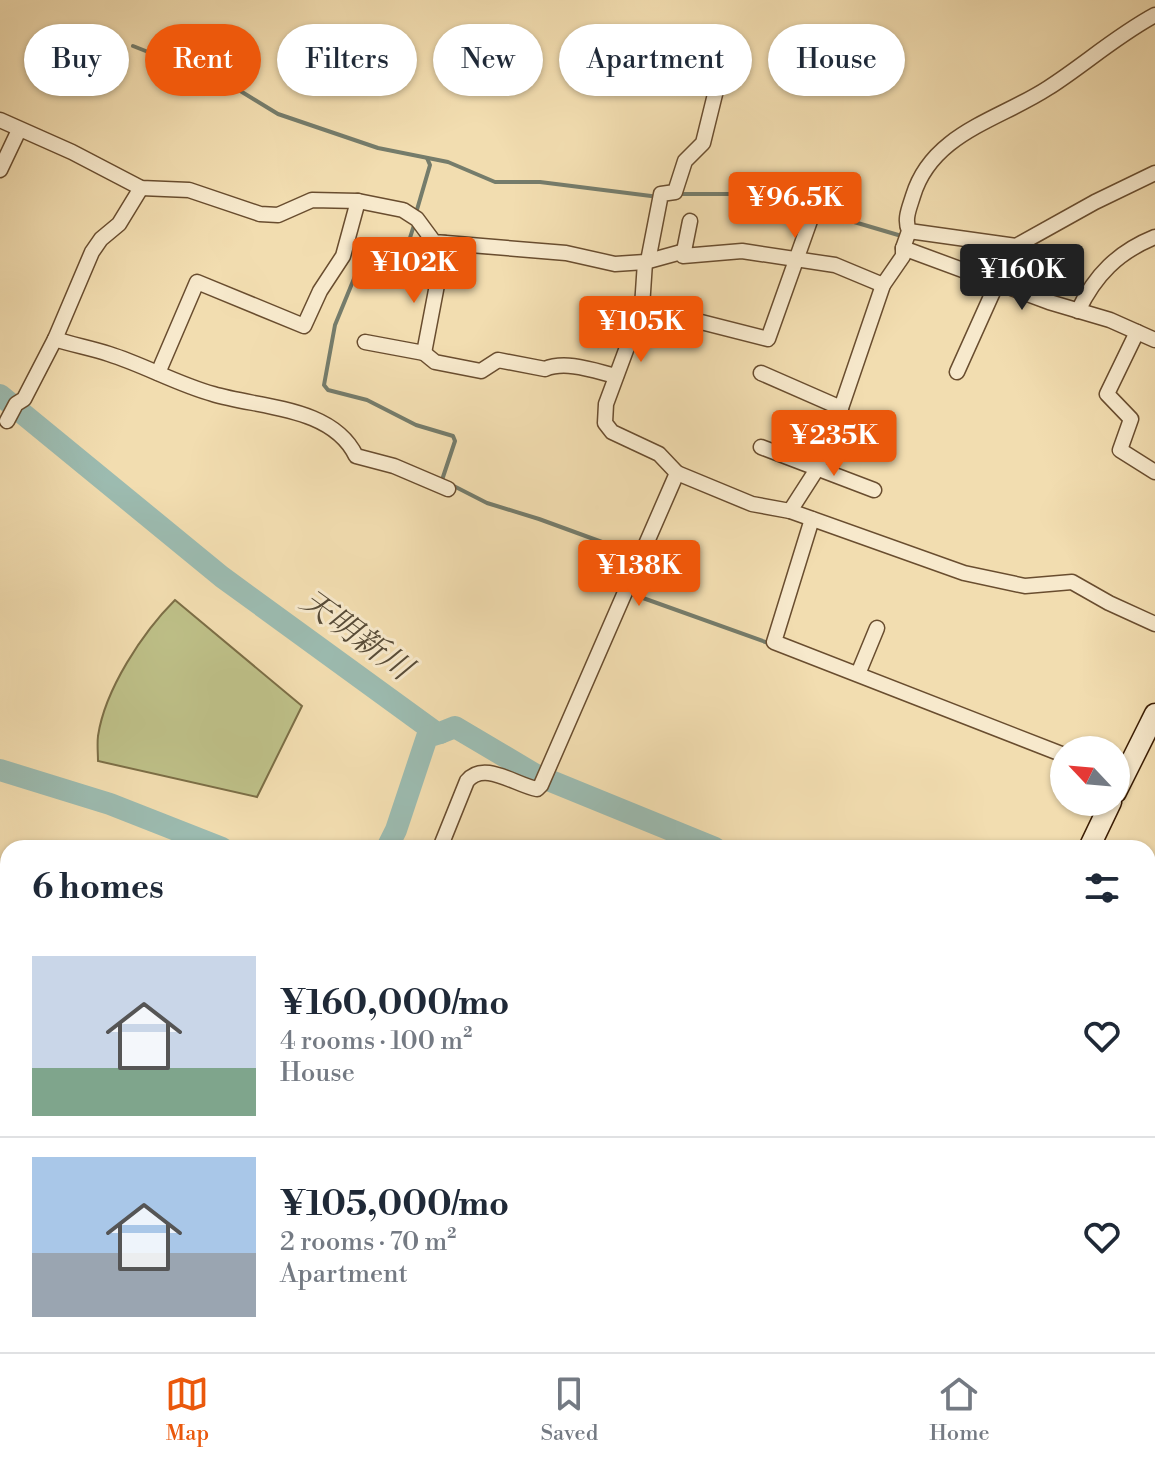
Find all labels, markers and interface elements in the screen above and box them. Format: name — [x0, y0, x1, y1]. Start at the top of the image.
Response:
chip: Buy — [24, 24, 129, 96]
chip: Rent — [145, 24, 261, 96]
chip: Filters — [277, 24, 417, 96]
chip: New — [433, 24, 543, 96]
chip: Apartment — [559, 24, 752, 96]
chip: House — [768, 24, 905, 96]
pin: ¥96.5K — [730, 172, 860, 240]
text: ¥96.5K — [746, 182, 844, 214]
pin: ¥102K — [358, 237, 470, 305]
pin: ¥160K — [966, 244, 1078, 312]
text: ¥102K — [370, 247, 458, 279]
text: ¥160K — [978, 254, 1066, 286]
pin: ¥105K — [585, 296, 697, 364]
text: ¥105K — [597, 306, 685, 338]
pin: ¥235K — [778, 410, 890, 478]
text: ¥235K — [789, 420, 879, 452]
pin: ¥138K — [583, 540, 695, 608]
text: ¥138K — [596, 550, 682, 582]
water label: 天明新川 — [292, 581, 422, 691]
north arrow — [1050, 736, 1130, 816]
map controls — [1050, 736, 1130, 816]
icon: filters — [1080, 866, 1124, 910]
text: 6 homes — [32, 867, 164, 909]
text: ¥160,000/mo — [280, 983, 509, 1025]
icon: home — [96, 988, 192, 1084]
icon: heart — [1080, 1014, 1124, 1058]
text: 4 rooms · 100 m² — [280, 1025, 472, 1057]
text: House — [280, 1057, 355, 1089]
text: ¥105,000/mo — [280, 1184, 509, 1226]
icon: home — [96, 1189, 192, 1285]
icon: heart — [1080, 1215, 1124, 1259]
text: 2 rooms · 70 m² — [280, 1226, 456, 1258]
text: Apartment — [280, 1258, 408, 1290]
tab: Map — [165, 1372, 209, 1447]
tab: Saved — [540, 1372, 598, 1447]
tab: Home — [929, 1372, 990, 1447]

